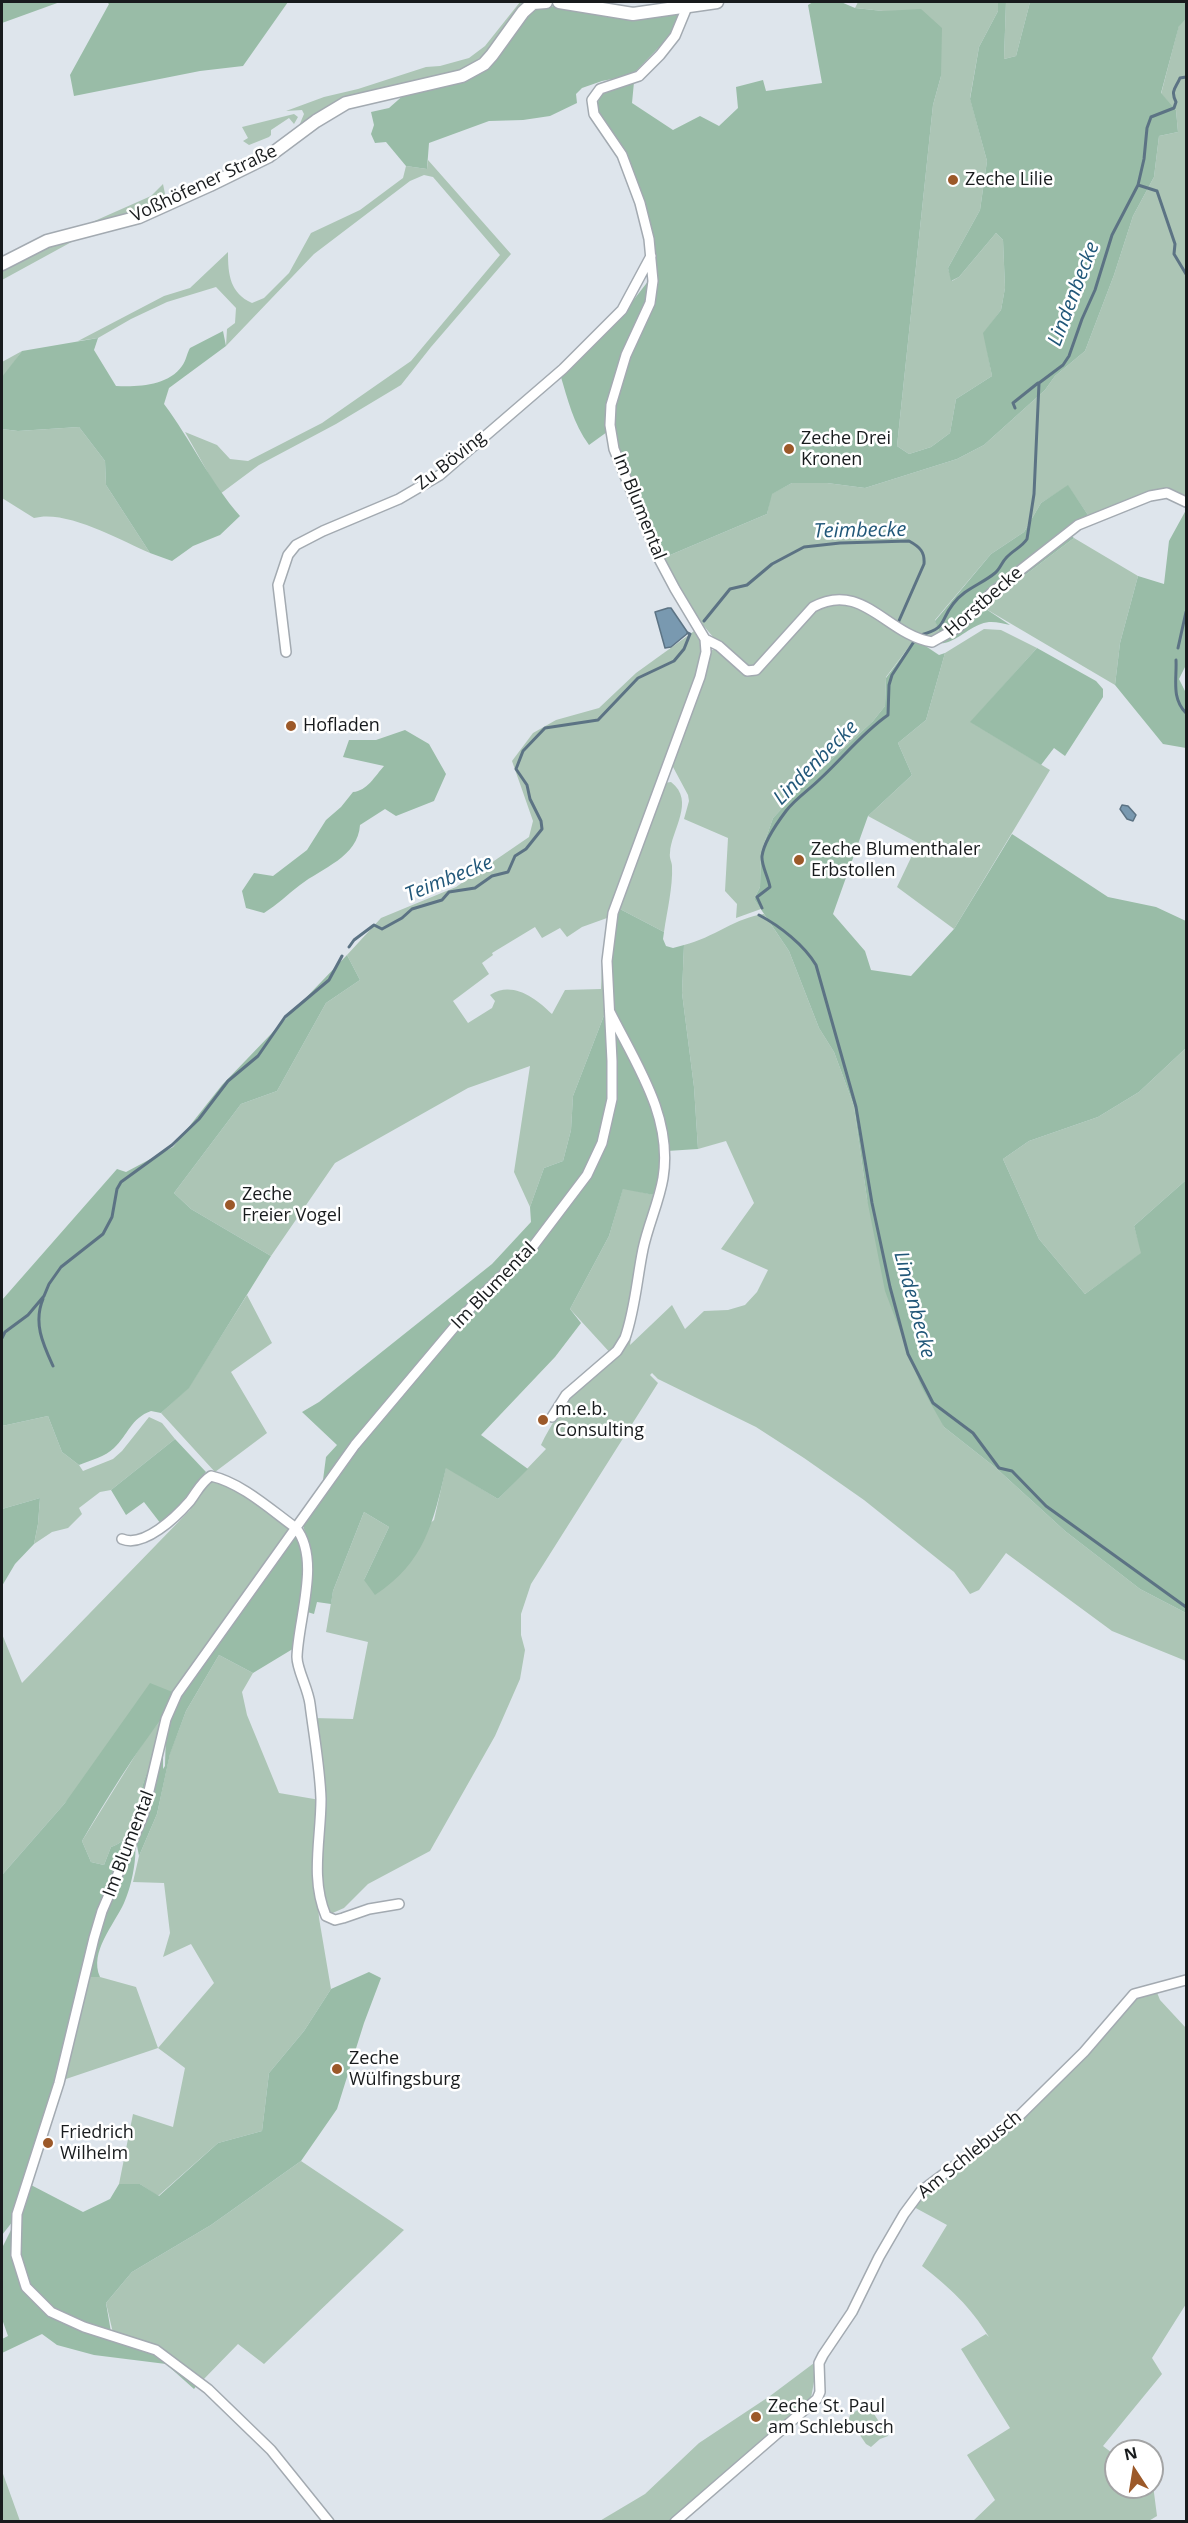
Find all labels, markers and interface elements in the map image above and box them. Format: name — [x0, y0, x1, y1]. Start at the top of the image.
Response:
street label: Voßhöfener Straße — [127, 141, 281, 227]
place label: Zeche Lilie — [965, 169, 1053, 191]
marker: Zeche Lilie — [946, 173, 960, 187]
water label: Lindenbecke — [1043, 239, 1105, 349]
street label: Zu Böving — [412, 427, 490, 495]
place label: Zeche Drei Kronen — [801, 428, 891, 470]
marker: Zeche Drei Kronen — [782, 442, 796, 456]
street label: Im Blumental — [608, 451, 670, 563]
water label: Teimbecke — [813, 518, 907, 544]
street label: Horstbecke — [941, 562, 1027, 642]
place label: Hofladen — [303, 715, 380, 737]
water label: Lindenbecke — [769, 716, 863, 810]
marker: Hofladen — [284, 719, 298, 733]
place label: Zeche Blumenthaler Erbstollen — [811, 839, 980, 882]
water label: Teimbecke — [402, 851, 496, 907]
marker: Zeche Blumenthaler Erbstollen — [792, 853, 806, 867]
place label: Zeche Freier Vogel — [242, 1184, 341, 1226]
marker: Zeche Freier Vogel — [223, 1198, 237, 1212]
street label: Im Blumental — [447, 1238, 541, 1334]
water label: Lindenbecke — [888, 1249, 940, 1361]
place label: m.e.b. Consulting — [555, 1399, 644, 1442]
marker: m.e.b. Consulting — [536, 1413, 550, 1427]
street label: Im Blumental — [99, 1788, 159, 1900]
place label: Zeche Wülfingsburg — [349, 2048, 460, 2090]
marker: Zeche Wülfingsburg — [330, 2062, 344, 2076]
street label: Am Schlebusch — [914, 2107, 1026, 2203]
place label: Friedrich Wilhelm — [60, 2122, 134, 2164]
marker: Friedrich Wilhelm — [41, 2136, 55, 2150]
place label: Zeche St. Paul am Schlebusch — [768, 2396, 894, 2438]
marker: Zeche St. Paul am Schlebusch — [749, 2410, 763, 2424]
north arrow — [1104, 2439, 1164, 2499]
text: N — [1122, 2441, 1139, 2465]

